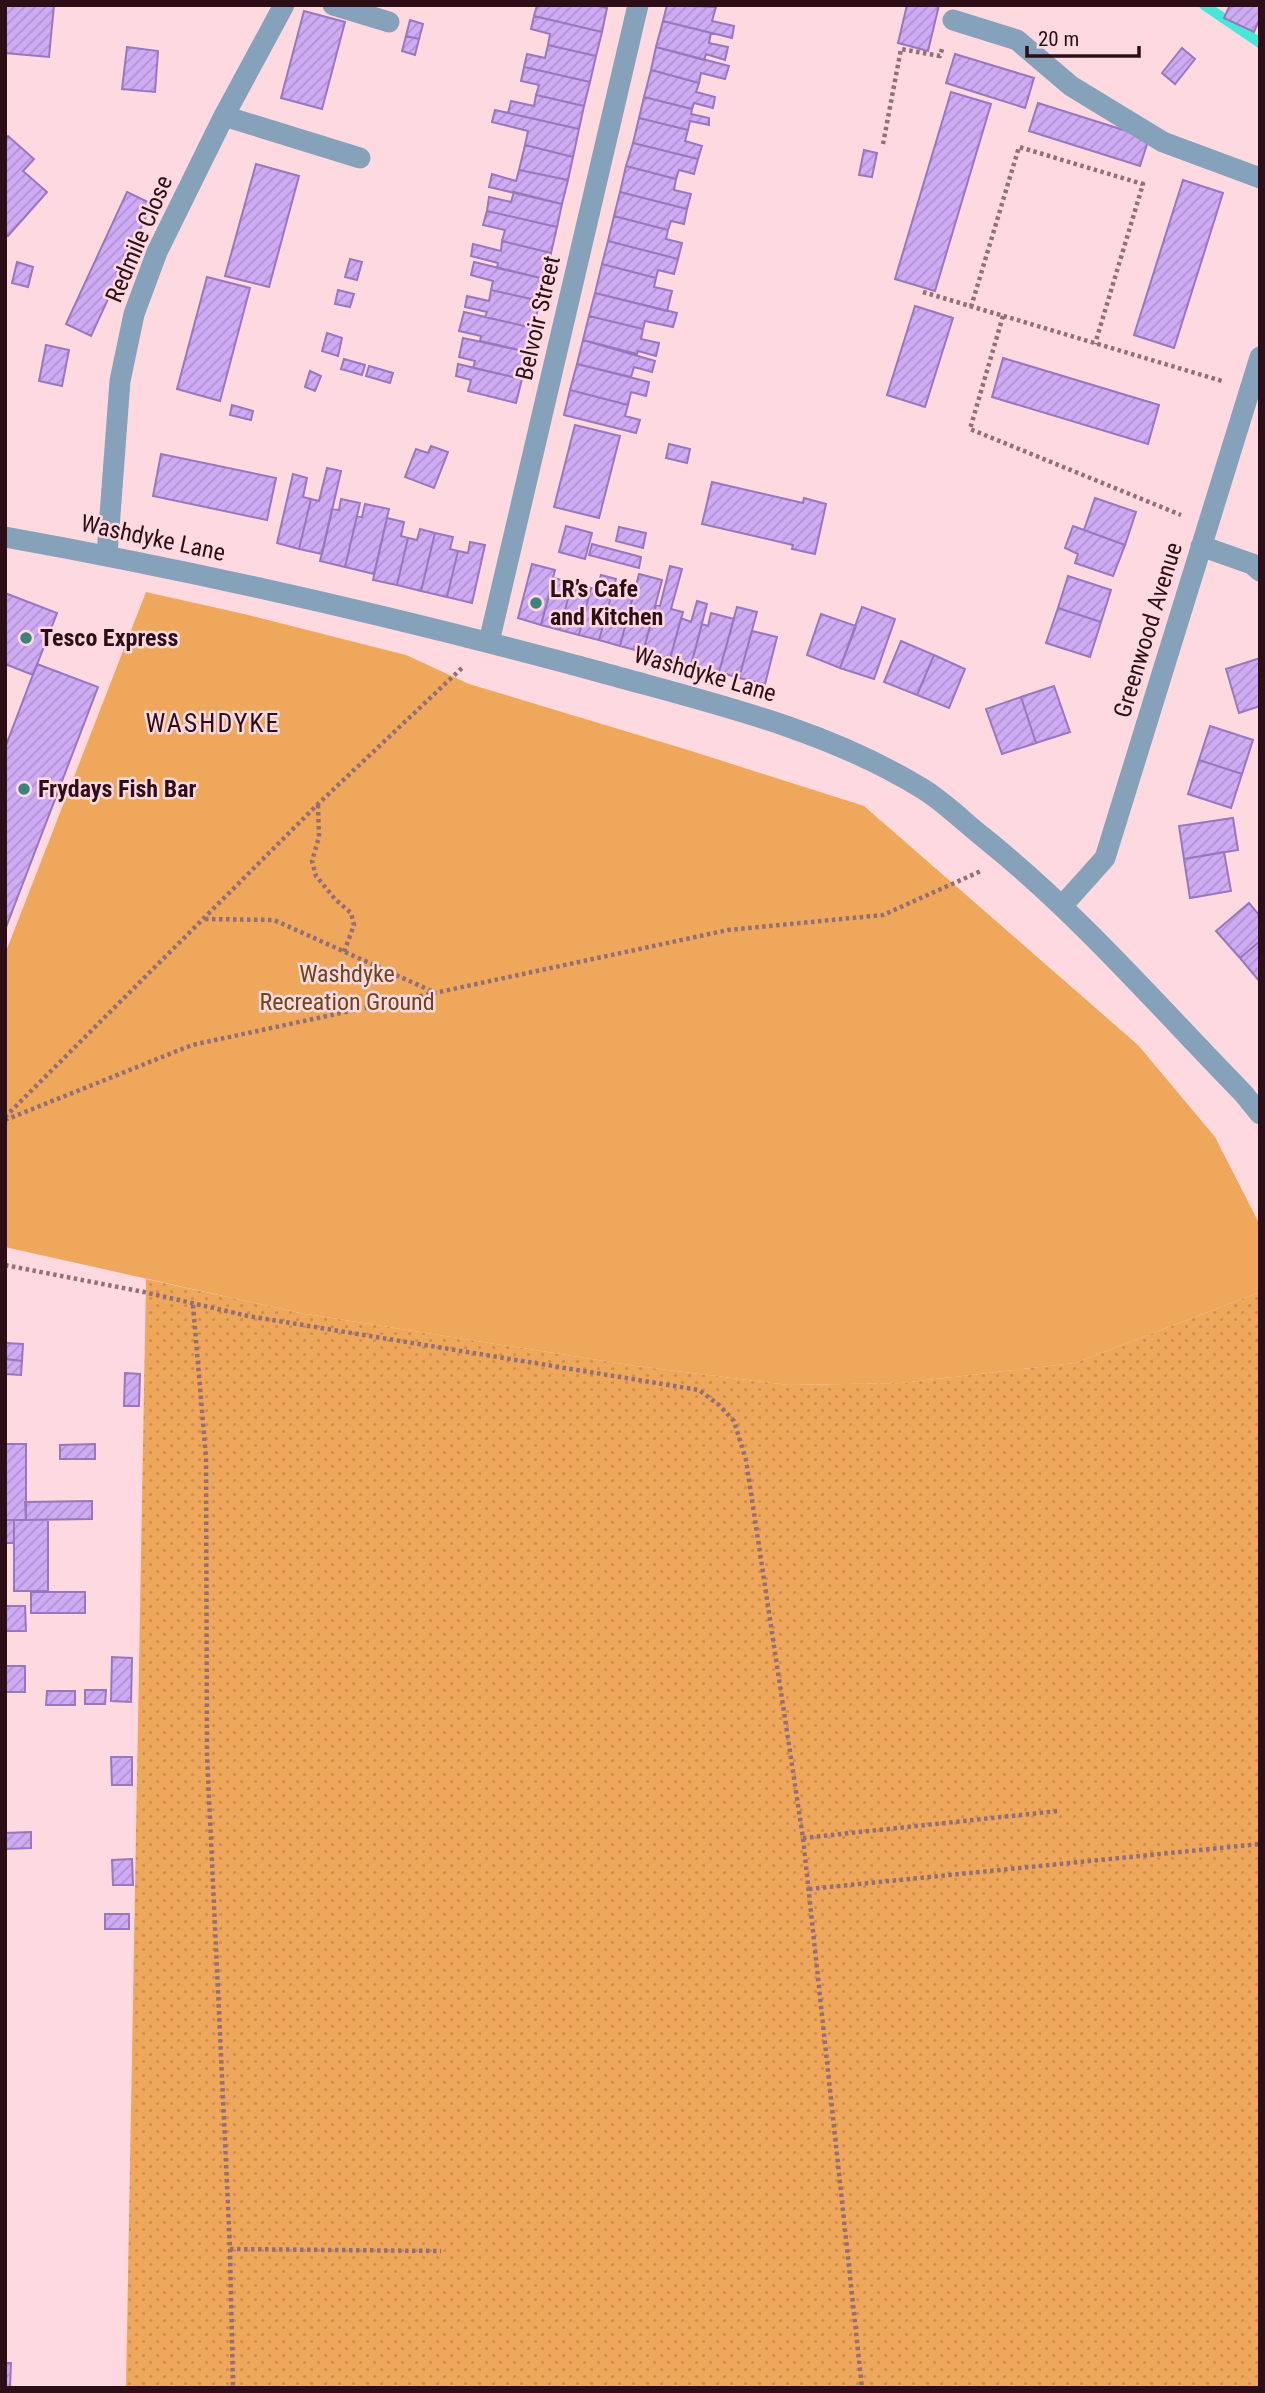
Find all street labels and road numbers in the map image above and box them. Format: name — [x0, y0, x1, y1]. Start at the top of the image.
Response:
street label: Redmile Close — [100, 171, 178, 307]
street label: Belvoir Street — [510, 253, 566, 383]
street label: Washdyke Lane — [78, 509, 228, 567]
street label: Greenwood Avenue — [1108, 539, 1188, 721]
street label: Washdyke Lane — [631, 640, 779, 708]

